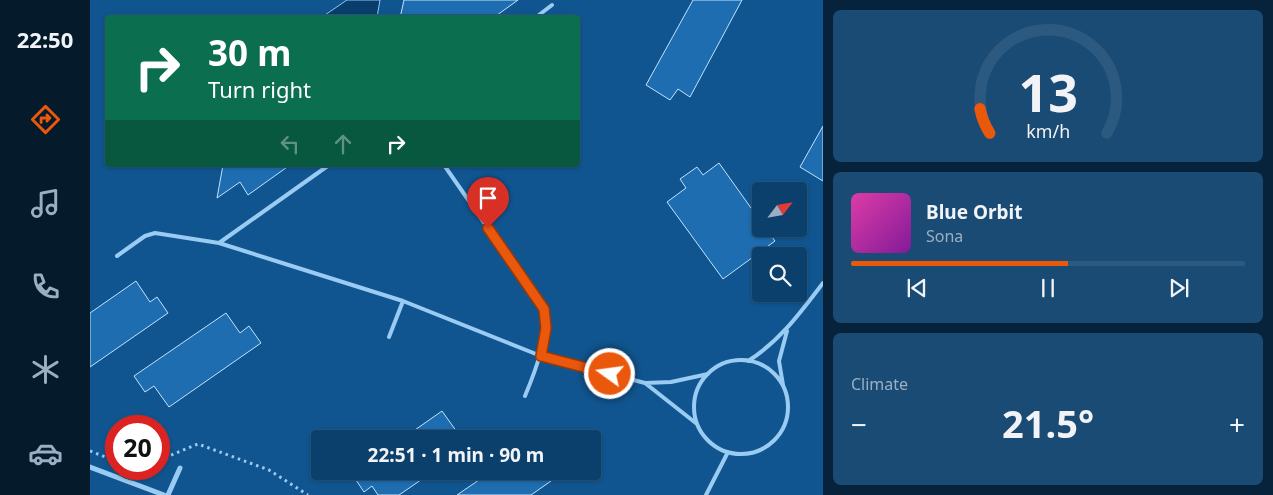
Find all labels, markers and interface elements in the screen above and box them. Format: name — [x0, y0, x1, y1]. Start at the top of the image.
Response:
text: 22:50 — [17, 24, 73, 54]
text: 30 m — [208, 29, 291, 76]
icon: right — [125, 35, 190, 100]
text: 13 — [1018, 56, 1078, 127]
text: Turn right — [208, 74, 311, 104]
icon: directions — [28, 102, 63, 137]
text: km/h — [1026, 119, 1070, 143]
icon: left — [276, 130, 304, 158]
icon: ahead — [329, 130, 357, 158]
icon: right — [382, 130, 410, 158]
pin — [467, 177, 509, 228]
north arrow — [752, 182, 808, 238]
map controls — [752, 182, 807, 302]
icon: arrive — [474, 184, 502, 212]
icon: music — [28, 186, 63, 221]
text: Blue Orbit — [926, 199, 1022, 225]
text: Sona — [926, 225, 963, 247]
button: search — [752, 247, 807, 302]
icon: phone — [28, 269, 63, 304]
icon: previous — [903, 274, 931, 302]
icon: pause — [1034, 274, 1062, 302]
icon: next — [1165, 274, 1193, 302]
position arrow — [583, 347, 635, 399]
icon: climate — [28, 352, 63, 387]
text: Climate — [851, 373, 908, 395]
text: 21.5° — [1002, 397, 1094, 449]
text: − — [851, 405, 867, 443]
text: + — [1229, 405, 1245, 443]
speed limit sign: 20 — [105, 415, 170, 480]
icon: car — [28, 436, 63, 471]
text: 22:51 · 1 min · 90 m — [368, 442, 544, 468]

